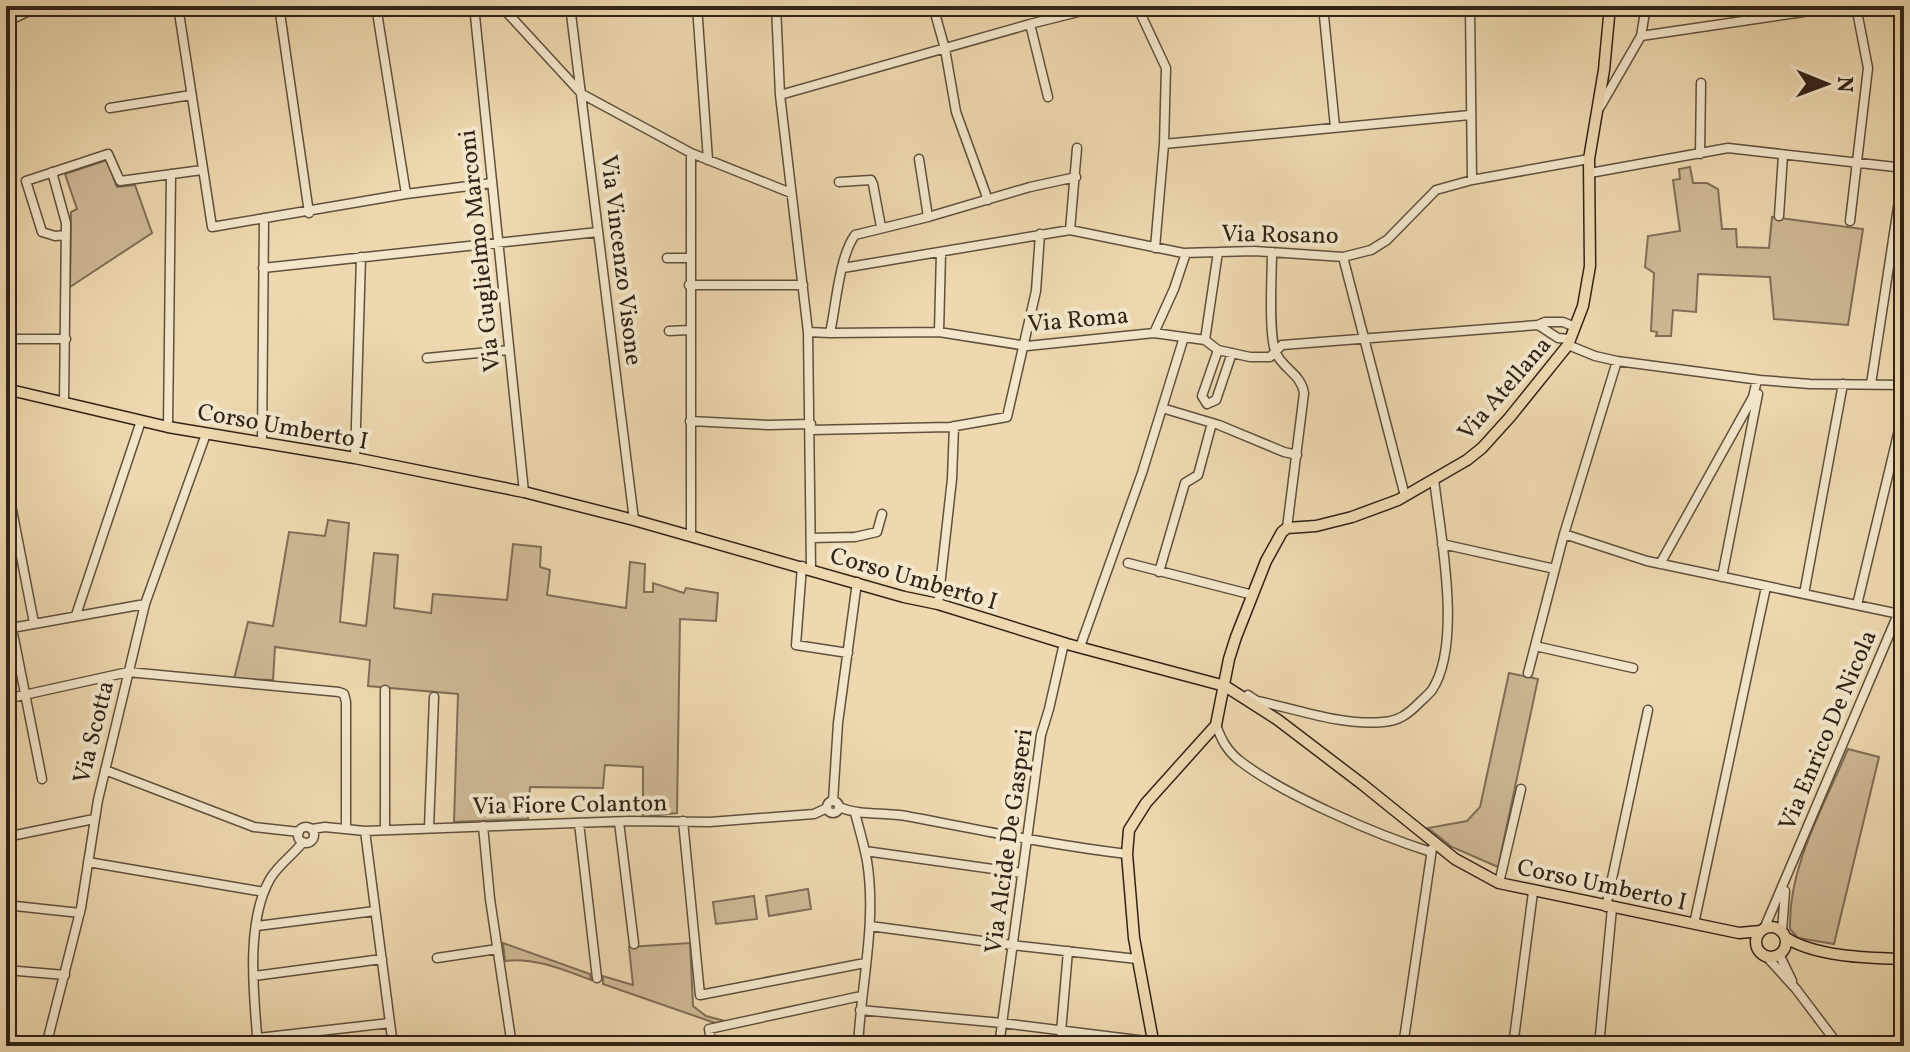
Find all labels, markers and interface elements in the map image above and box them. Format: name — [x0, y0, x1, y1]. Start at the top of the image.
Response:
north arrow — [1786, 44, 1866, 124]
text: N — [1828, 76, 1859, 93]
street label: Via Guglielmo Marconi — [451, 128, 511, 374]
street label: Via Vincenzo Visone — [590, 153, 650, 367]
street label: Via Rosano — [1221, 218, 1339, 254]
street label: Via Roma — [1026, 300, 1130, 342]
street label: Via Atellana — [1451, 330, 1560, 449]
street label: Corso Umberto I — [195, 396, 371, 460]
street label: Corso Umberto I — [826, 540, 1001, 620]
street label: Via Enrico De Nicola — [1771, 625, 1886, 836]
street label: Via Scotta — [66, 678, 124, 787]
street label: Via Alcide De Gasperi — [977, 727, 1043, 956]
street label: Via Fiore Colanton — [472, 787, 668, 825]
street label: Corso Umberto I — [1514, 851, 1690, 921]

